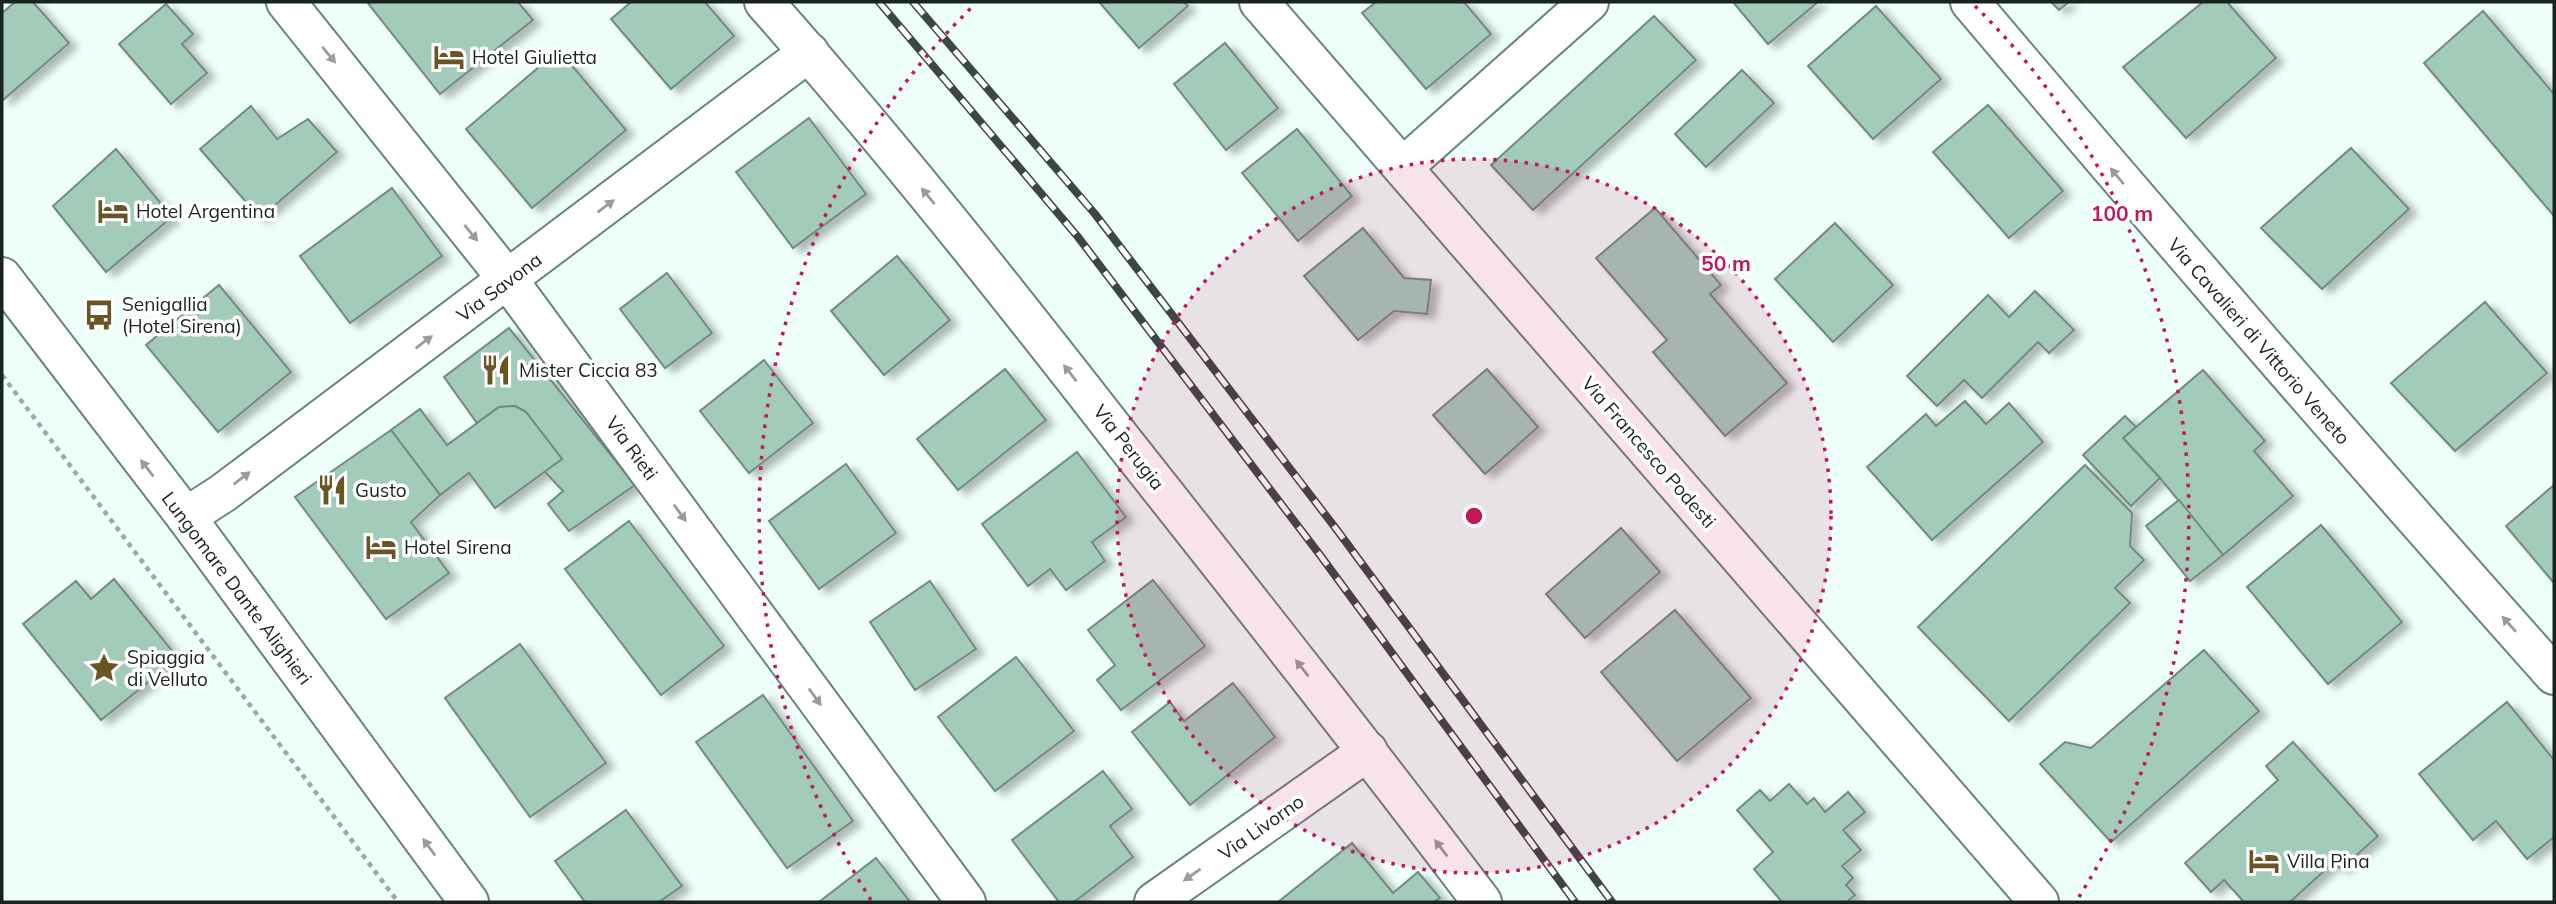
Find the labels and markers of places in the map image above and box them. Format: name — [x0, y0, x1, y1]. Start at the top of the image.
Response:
hotel icon: Hotel Giulietta — [432, 40, 466, 74]
place label: Hotel Giulietta — [472, 45, 597, 69]
hotel icon: Hotel Argentina — [96, 194, 130, 228]
place label: Hotel Argentina — [136, 199, 275, 223]
place label: Senigallia (Hotel Sirena) — [122, 292, 242, 338]
bus stop icon: Senigallia (Hotel Sirena) — [82, 298, 116, 332]
restaurant icon: Mister Ciccia 83 — [479, 353, 513, 387]
place label: Mister Ciccia 83 — [519, 358, 658, 382]
restaurant icon: Gusto — [315, 473, 349, 507]
place label: Gusto — [355, 478, 407, 502]
centre of rings — [1462, 504, 1486, 528]
hotel icon: Hotel Sirena — [364, 530, 398, 564]
place label: Hotel Sirena — [404, 535, 512, 559]
place label: Spiaggia di Velluto — [127, 645, 208, 691]
place icon: Spiaggia di Velluto — [87, 651, 121, 685]
hotel icon: Villa Pina — [2247, 844, 2281, 878]
place label: Villa Pina — [2287, 849, 2370, 873]

